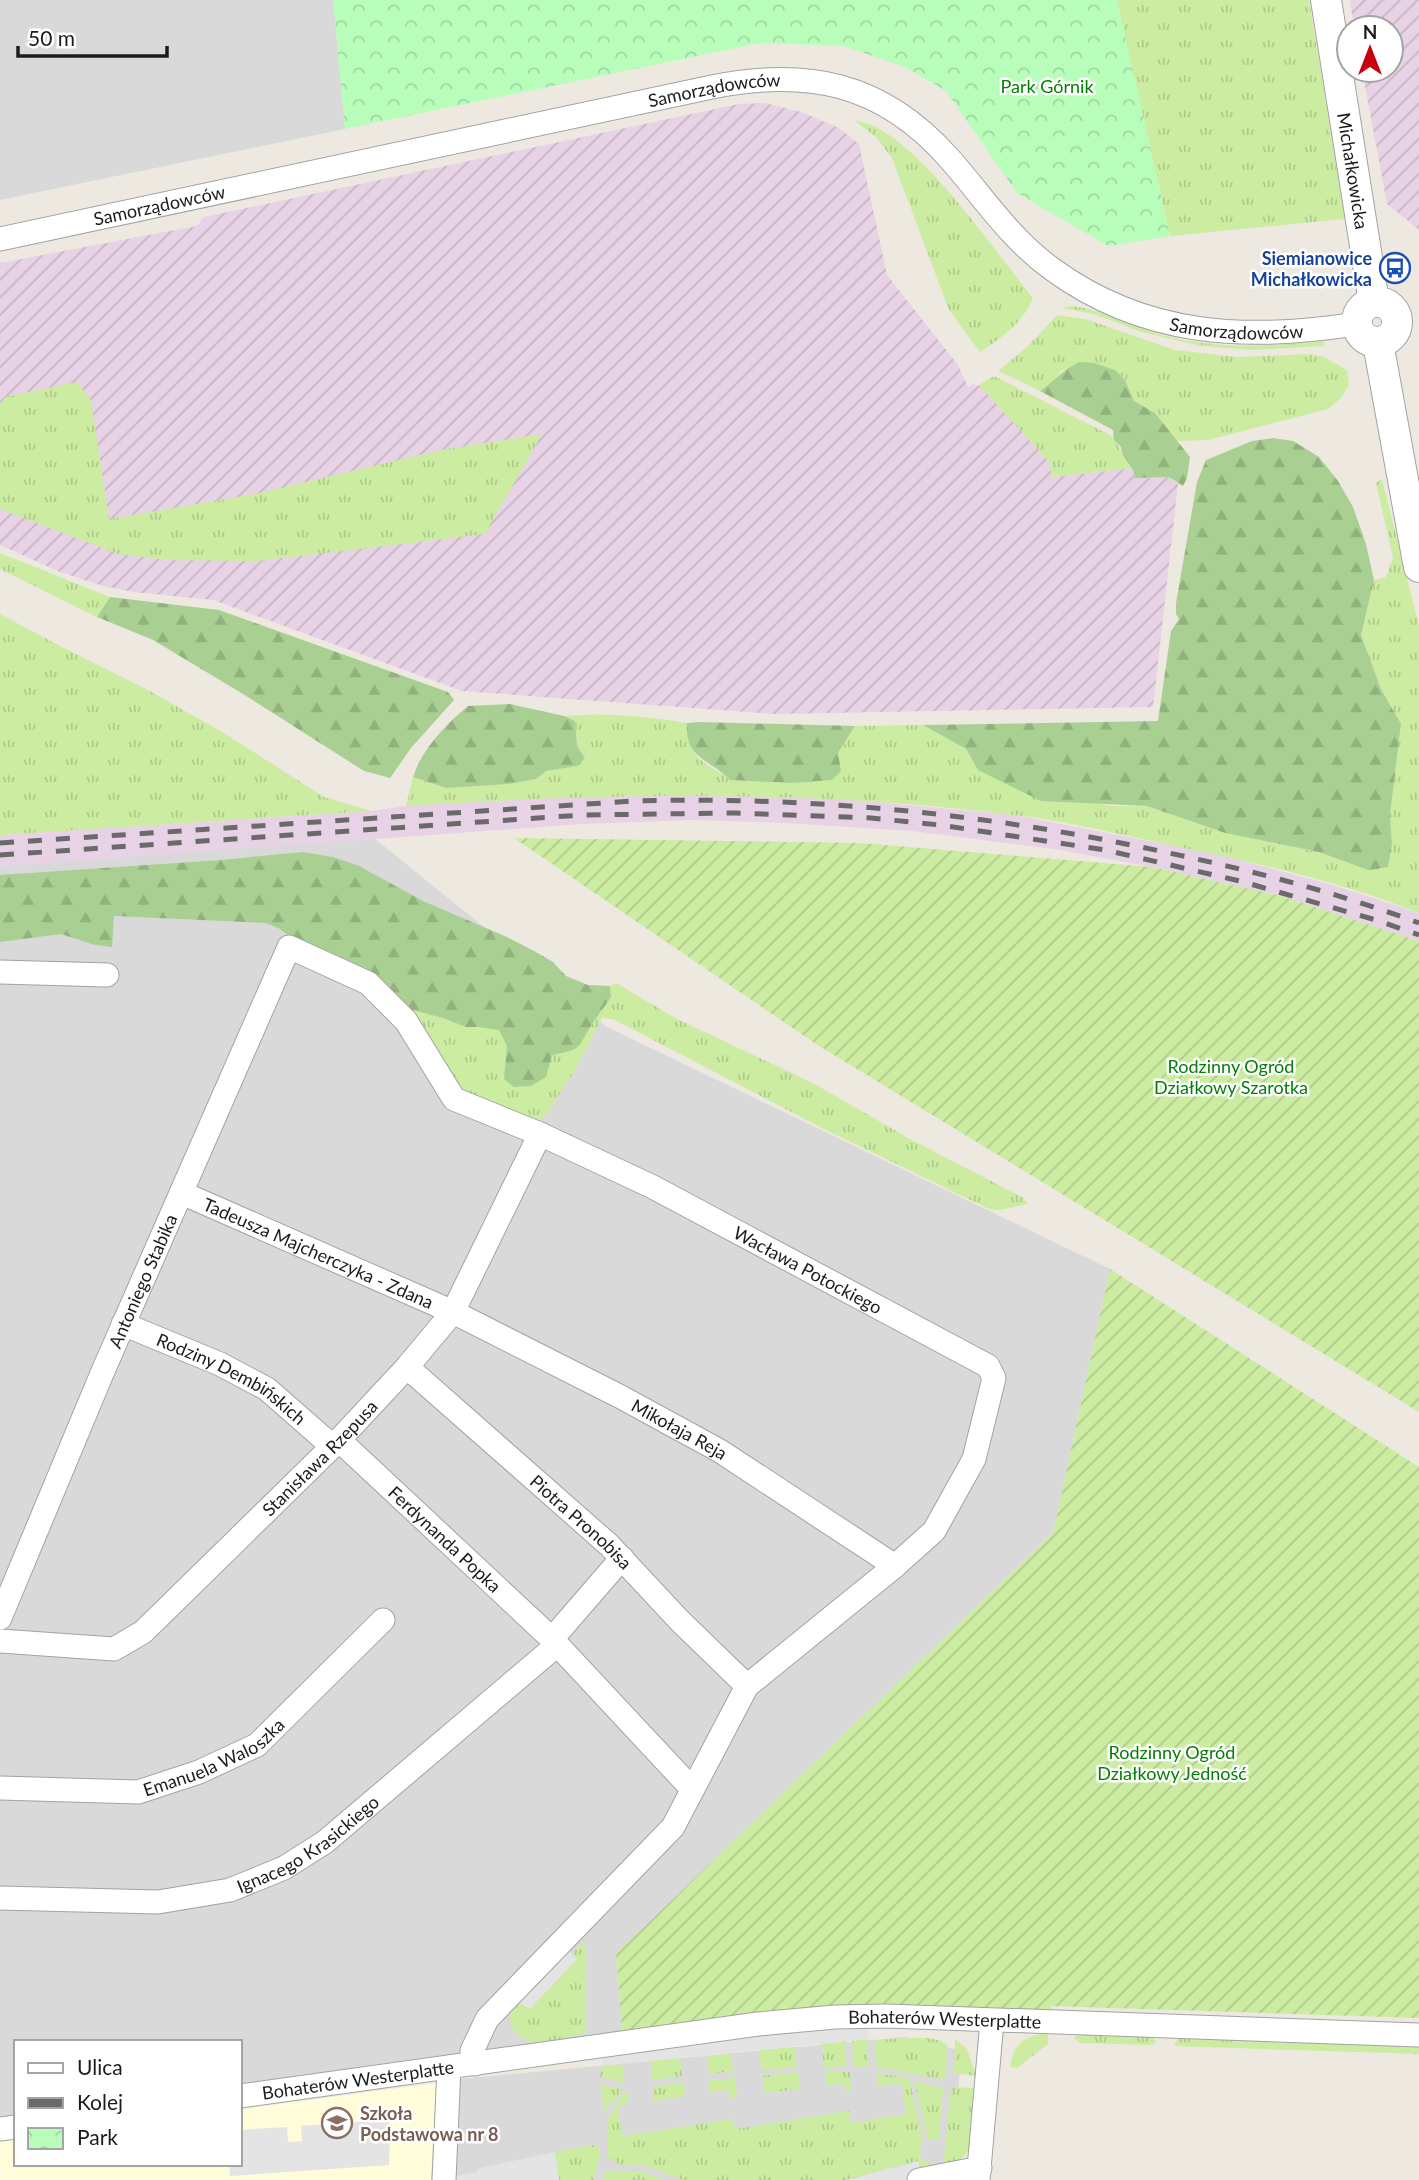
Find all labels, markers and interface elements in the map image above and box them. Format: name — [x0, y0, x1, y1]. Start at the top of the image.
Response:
scale bar — [18, 14, 166, 58]
north arrow — [1335, 14, 1405, 84]
text: N — [1363, 20, 1377, 43]
text: 50 m — [28, 25, 75, 50]
street label: Samorządowców — [646, 68, 781, 111]
park label: Park Górnik — [1000, 75, 1094, 97]
street label: Michałkowicka — [1333, 111, 1373, 231]
street label: Samorządowców — [92, 180, 227, 230]
place label: Siemianowice Michałkowicka — [1251, 247, 1372, 290]
bus stop icon: Siemianowice Michałkowicka — [1378, 251, 1412, 285]
street label: Samorządowców — [1168, 312, 1304, 344]
park label: Rodzinny Ogród Działkowy Szarotka — [1154, 1055, 1308, 1098]
street label: Tadeusza Majcherczyka - Zdana — [200, 1193, 437, 1313]
street label: Antoniego Stabika — [104, 1211, 182, 1351]
street label: Wacława Potockiego — [730, 1221, 886, 1318]
street label: Rodziny Dembińskich — [153, 1328, 311, 1429]
street label: Mikołaja Reja — [628, 1394, 732, 1464]
street label: Stanisława Rzepusa — [257, 1395, 382, 1520]
street label: Piotra Pronobisa — [526, 1470, 637, 1574]
street label: Ferdynanda Popka — [384, 1481, 506, 1597]
street label: Emanuela Waloszka — [140, 1713, 289, 1801]
park label: Rodzinny Ogród Działkowy Jedność — [1097, 1741, 1247, 1784]
street label: Ignacego Krasickiego — [233, 1790, 383, 1897]
street label: Bohaterów Westerplatte — [848, 2005, 1042, 2033]
legend — [14, 2040, 242, 2166]
text: Ulica — [77, 2054, 123, 2079]
street label: Bohaterów Westerplatte — [261, 2055, 455, 2104]
text: Kolej — [77, 2089, 123, 2114]
place label: Szkoła Podstawowa nr 8 — [360, 2102, 499, 2145]
school or university icon: Szkoła Podstawowa nr 8 — [320, 2106, 354, 2140]
text: Park — [77, 2124, 118, 2149]

